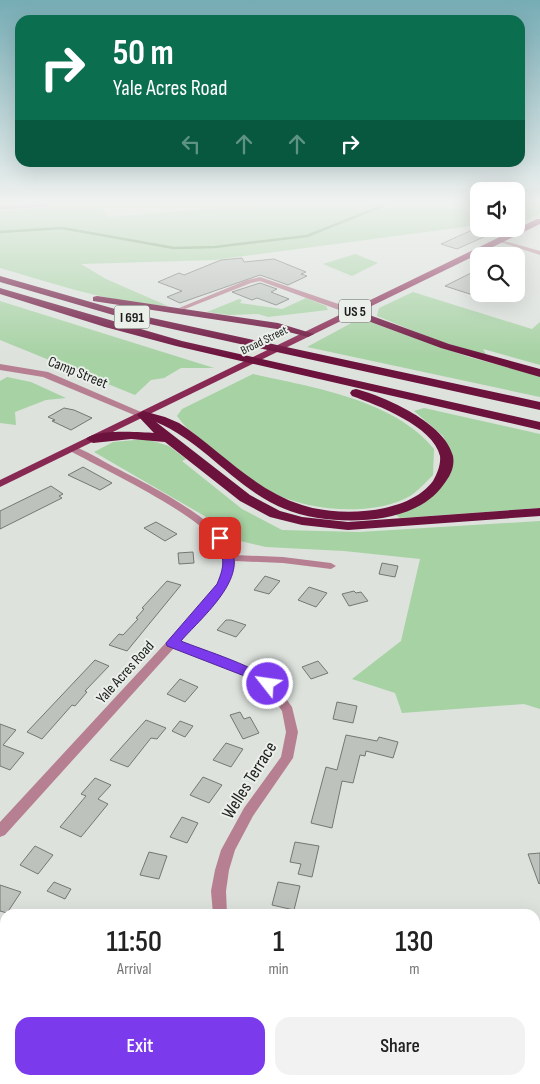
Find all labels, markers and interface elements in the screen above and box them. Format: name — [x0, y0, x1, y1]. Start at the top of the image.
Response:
text: 50 m — [113, 32, 174, 75]
icon: right — [30, 35, 95, 100]
text: Yale Acres Road — [113, 75, 227, 102]
icon: left — [177, 130, 205, 158]
icon: ahead — [230, 130, 258, 158]
icon: ahead — [283, 130, 311, 158]
icon: right — [336, 130, 364, 158]
map controls — [470, 182, 525, 302]
button: sound — [470, 182, 525, 237]
button: search — [470, 247, 525, 302]
road number: US 5 — [339, 300, 371, 322]
road number: I 691 — [114, 306, 150, 328]
street label: Broad Street — [238, 323, 290, 358]
street label: Camp Street — [45, 352, 111, 393]
pin — [199, 517, 241, 559]
icon: arrive — [206, 524, 234, 552]
street label: Yale Acres Road — [92, 637, 159, 708]
position arrow — [241, 657, 293, 709]
street label: Welles Terrace — [218, 738, 281, 823]
text: 11:50 — [107, 924, 162, 960]
text: 1 — [273, 924, 284, 960]
text: 130 — [395, 924, 433, 960]
text: Arrival — [117, 960, 151, 979]
text: min — [268, 960, 289, 979]
text: m — [409, 960, 419, 979]
button: Exit — [15, 1017, 265, 1075]
button: Share — [275, 1017, 525, 1075]

